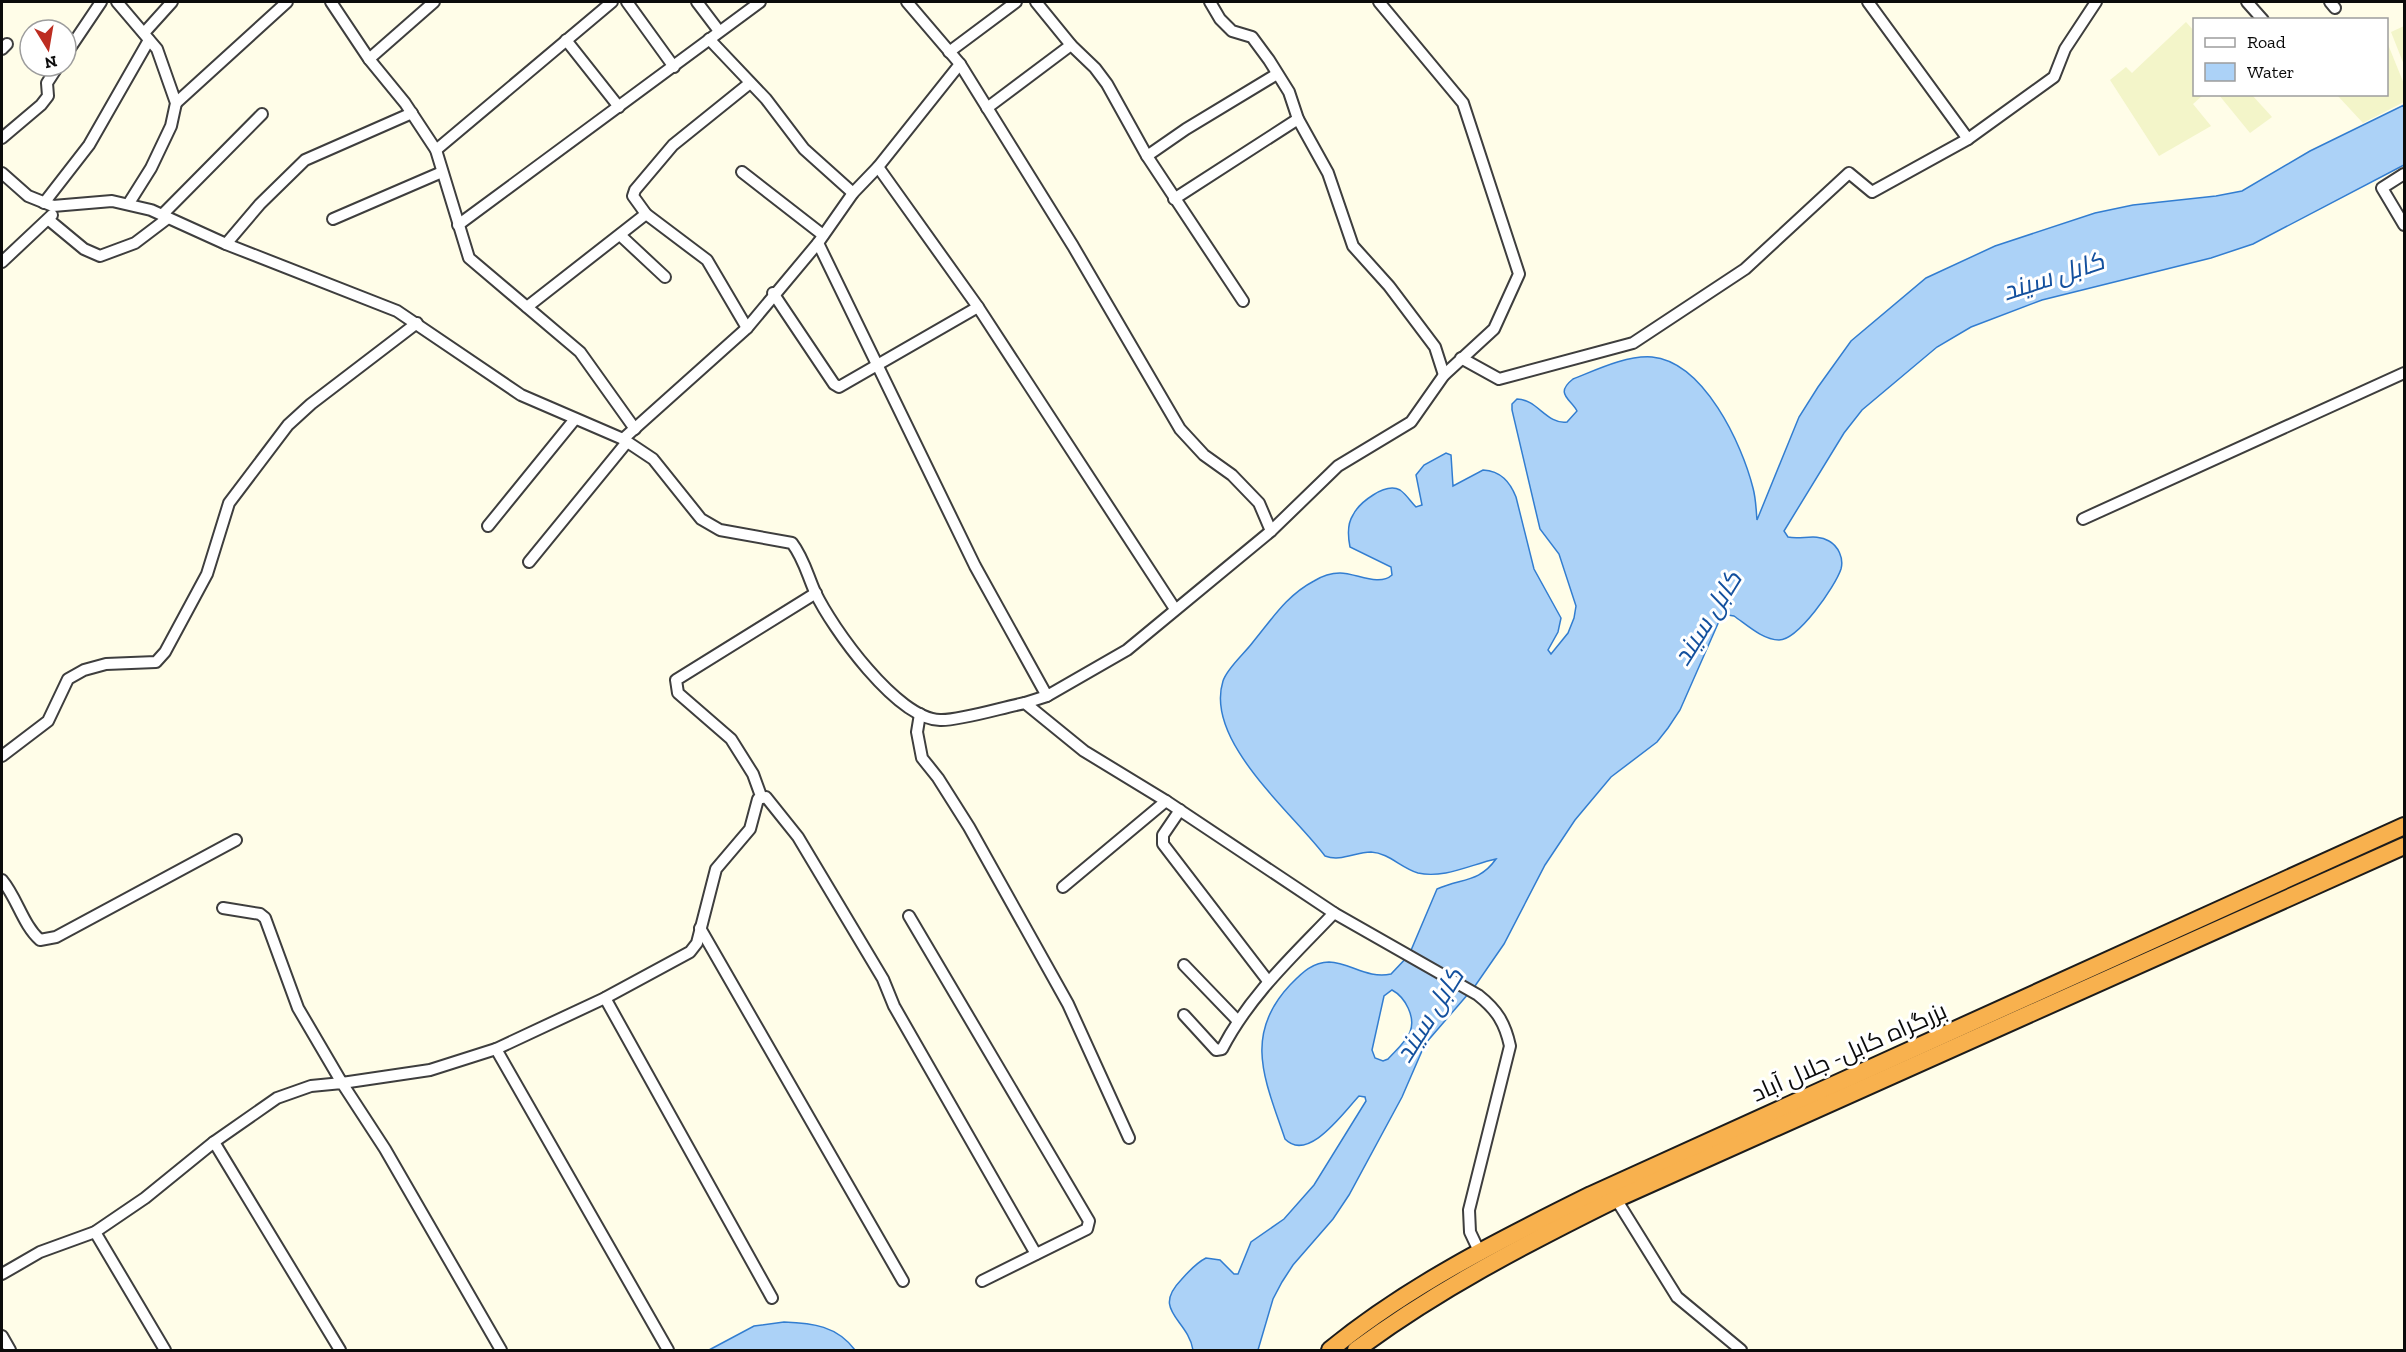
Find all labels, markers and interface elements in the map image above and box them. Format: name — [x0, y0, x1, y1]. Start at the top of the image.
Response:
north arrow — [18, 18, 78, 78]
legend — [2193, 18, 2388, 96]
text: Road — [2247, 31, 2286, 53]
text: N — [43, 52, 59, 73]
text: Water — [2247, 61, 2294, 83]
water label: کابل سيند — [1998, 244, 2109, 308]
water label: کابل سيند — [1665, 564, 1749, 671]
water label: کابل سيند — [1387, 961, 1471, 1068]
street label: بزرگراه کابل- جلال آباد — [1747, 995, 1951, 1108]

